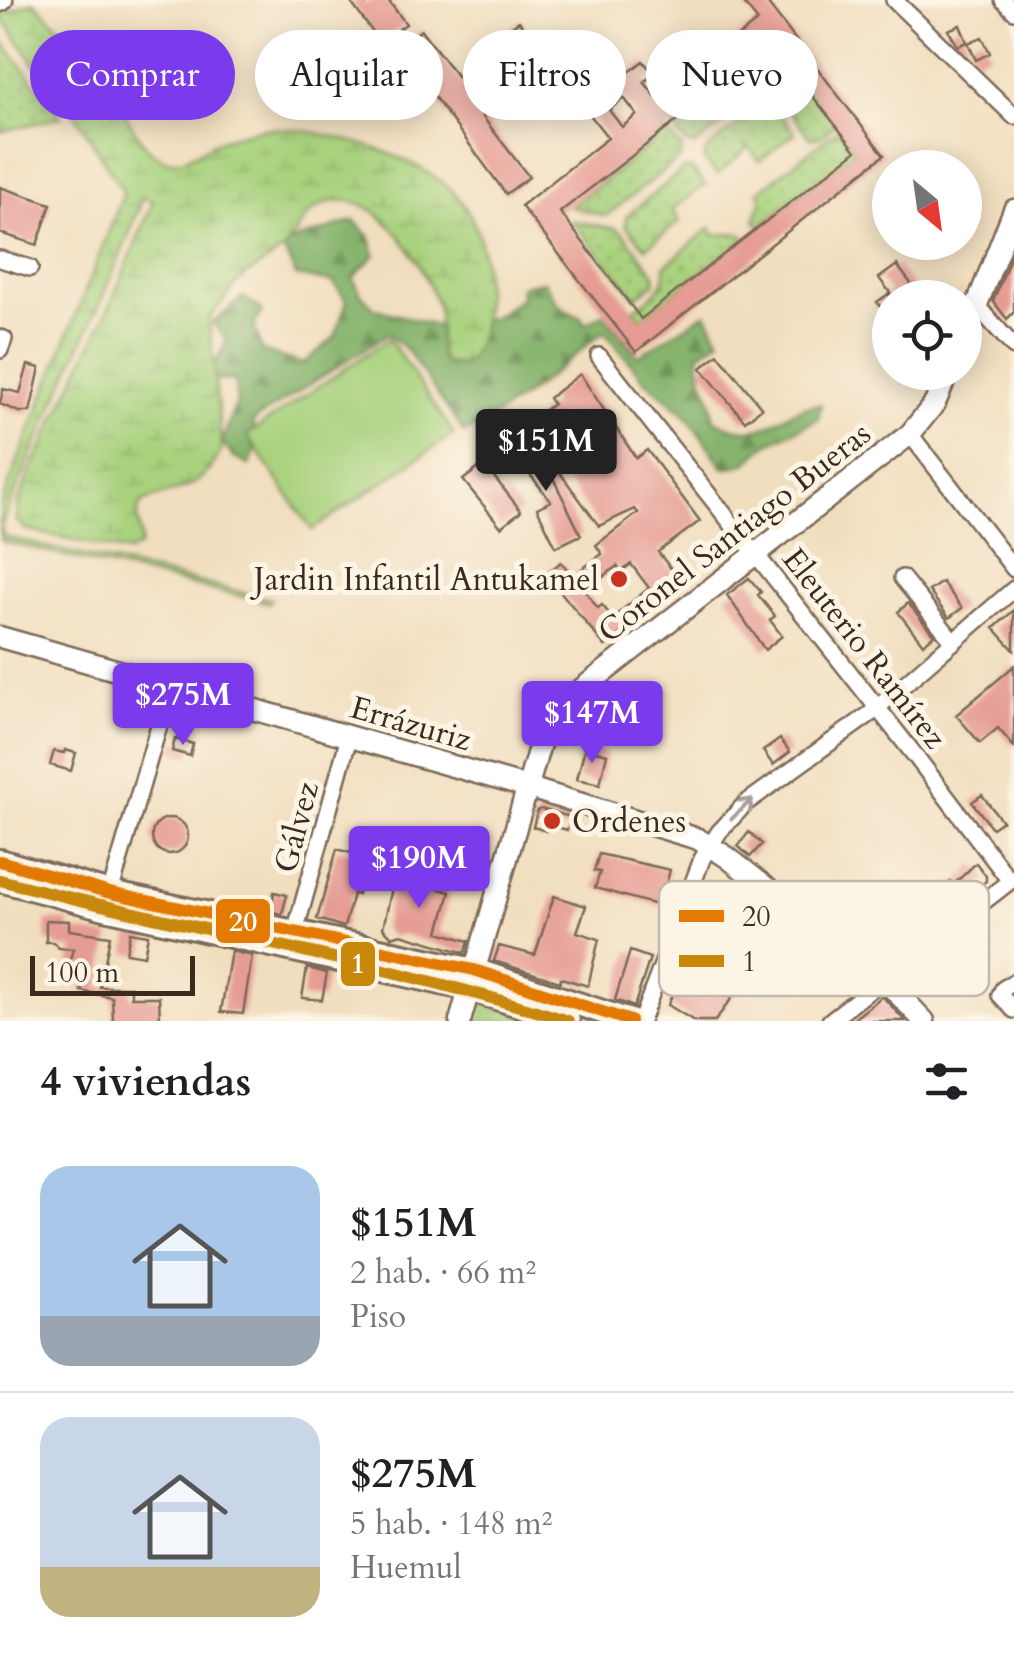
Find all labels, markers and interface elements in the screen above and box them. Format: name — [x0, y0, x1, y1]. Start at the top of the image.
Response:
chip: Comprar — [30, 30, 235, 120]
chip: Alquilar — [255, 30, 443, 120]
chip: Filtros — [463, 30, 626, 120]
chip: Nuevo — [646, 30, 818, 120]
north arrow — [872, 150, 982, 260]
map controls — [872, 150, 982, 390]
button: locate — [872, 280, 982, 390]
pin: $151M — [476, 409, 616, 494]
street label: Coronel Santiago Bueras — [589, 412, 880, 653]
text: $151M — [498, 419, 594, 463]
street label: Eleuterio Ramírez — [772, 539, 957, 758]
place label: Jardin Infantil Antukamel — [250, 558, 599, 602]
marker: Jardin Infantil Antukamel — [608, 568, 630, 590]
pin: $275M — [113, 663, 253, 748]
text: $275M — [135, 673, 231, 717]
pin: $147M — [522, 681, 662, 766]
street label: Errázuriz — [345, 686, 476, 762]
text: $147M — [544, 691, 640, 735]
street label: Gálvez — [264, 777, 330, 878]
one-way arrow — [729, 797, 753, 821]
place label: Ordenes — [572, 800, 686, 844]
marker: Ordenes — [541, 810, 563, 832]
pin: $190M — [349, 826, 489, 911]
text: $190M — [371, 836, 467, 880]
legend — [659, 881, 989, 996]
line badge: 20 — [214, 897, 272, 945]
text: 20 — [742, 898, 771, 936]
text: 20 — [229, 903, 257, 941]
line badge: 1 — [339, 940, 377, 988]
text: 1 — [742, 943, 756, 981]
text: 1 — [351, 945, 365, 983]
scale bar — [30, 951, 195, 996]
text: 100 m — [45, 954, 119, 992]
text: 4 viviendas — [40, 1053, 251, 1110]
icon: filters — [919, 1054, 974, 1109]
text: $151M — [350, 1194, 477, 1251]
icon: home — [120, 1206, 240, 1326]
text: 2 hab. · 66 m² — [350, 1251, 536, 1295]
text: Piso — [350, 1295, 406, 1339]
text: $275M — [350, 1445, 477, 1502]
icon: home — [120, 1457, 240, 1577]
text: 5 hab. · 148 m² — [350, 1502, 553, 1546]
text: Huemul — [350, 1546, 462, 1590]

